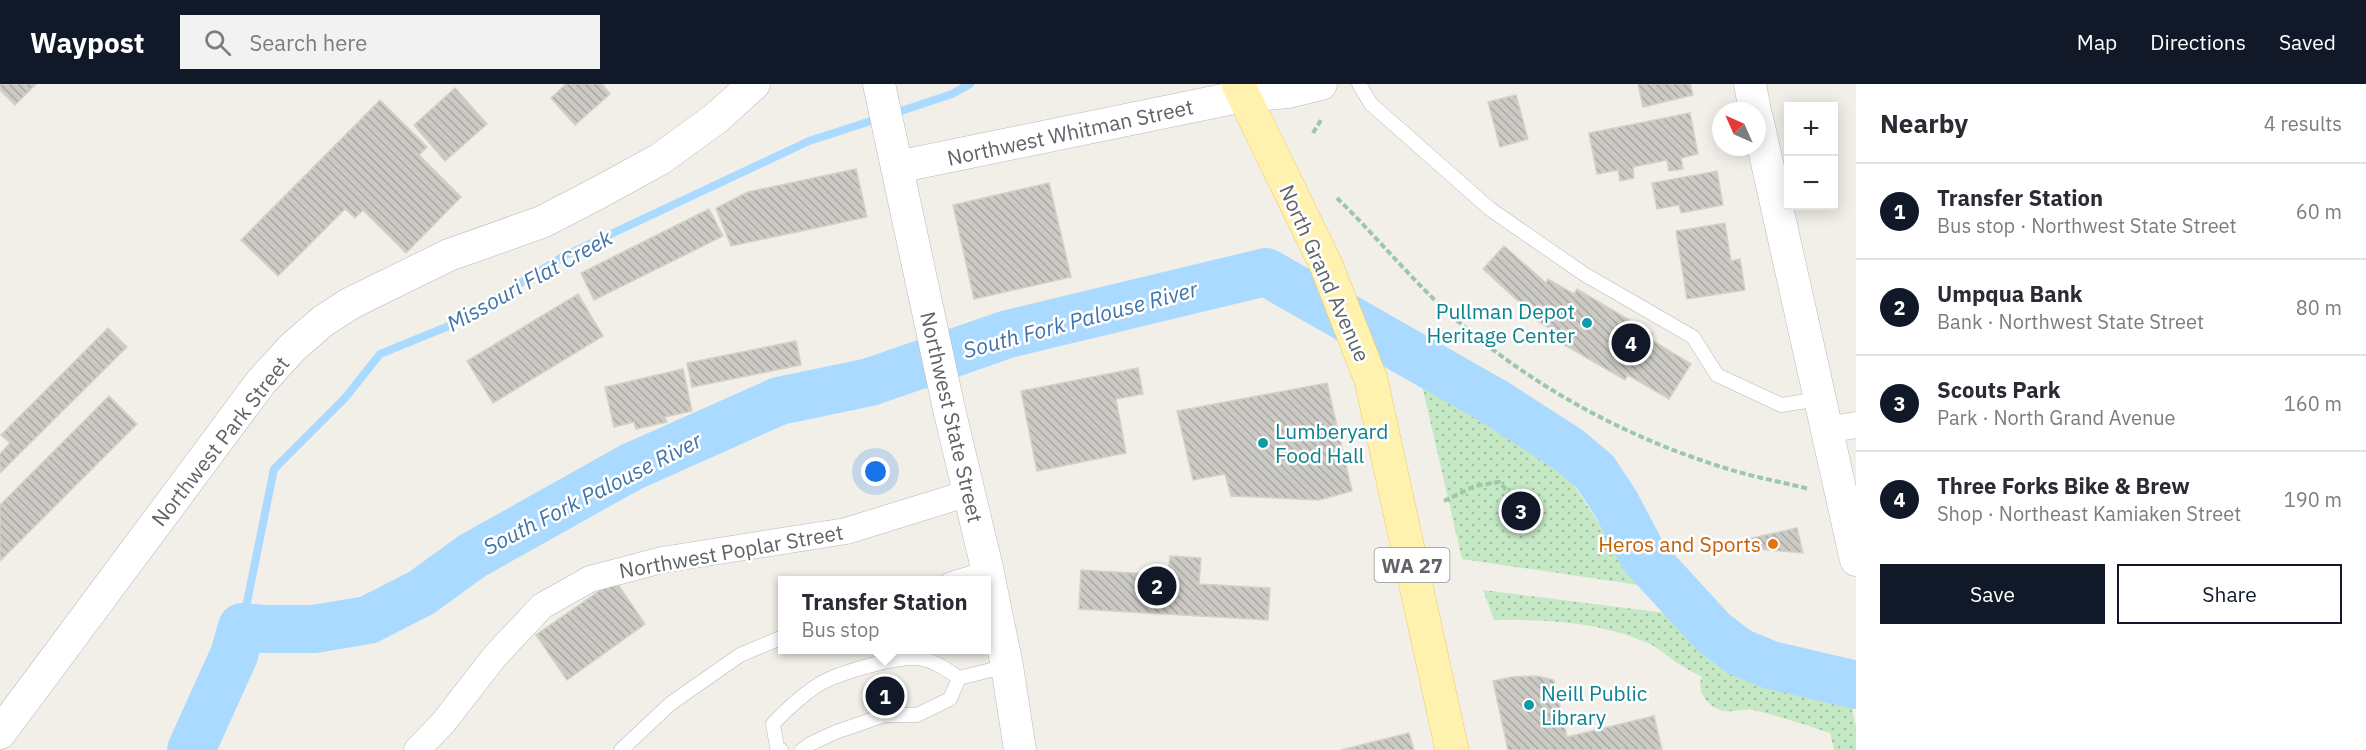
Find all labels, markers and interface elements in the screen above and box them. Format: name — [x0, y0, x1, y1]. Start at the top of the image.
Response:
search box — [180, 15, 600, 69]
text: Waypost — [30, 24, 144, 61]
icon: search — [201, 26, 234, 59]
text: Search here — [249, 28, 367, 57]
text: Map — [2077, 28, 2117, 56]
text: Directions — [2150, 28, 2246, 56]
text: Saved — [2279, 28, 2336, 56]
street label: Northwest Whitman Street — [944, 92, 1196, 172]
north arrow — [1712, 102, 1766, 156]
map controls — [1784, 102, 1838, 210]
button: + — [1784, 102, 1838, 156]
text: Nearby — [1880, 106, 1968, 140]
text: 4 results — [2264, 110, 2342, 137]
button: − — [1784, 156, 1838, 210]
street label: North Grand Avenue — [1273, 180, 1377, 366]
text: Transfer Station — [1937, 183, 2103, 212]
text: 1 — [1894, 198, 1906, 225]
text: 60 m — [2296, 198, 2342, 225]
text: Bus stop · Northwest State Street — [1937, 212, 2237, 239]
water label: Missouri Flat Creek — [441, 222, 617, 338]
water label: South Fork Palouse River — [960, 273, 1201, 364]
text: Umpqua Bank — [1937, 279, 2083, 308]
text: 2 — [1894, 294, 1906, 321]
text: 80 m — [2296, 294, 2342, 321]
place label: Pullman Depot Heritage Center — [1427, 297, 1575, 349]
text: Bank · Northwest State Street — [1937, 308, 2204, 335]
street label: Northwest State Street — [914, 309, 990, 525]
marker: Pullman Depot Heritage Center — [1580, 316, 1594, 330]
pin: 4 — [1612, 320, 1650, 366]
street label: Northwest Park Street — [145, 350, 295, 532]
text: Scouts Park — [1937, 375, 2060, 404]
text: 3 — [1894, 390, 1906, 417]
text: 160 m — [2284, 390, 2342, 417]
text: Park · North Grand Avenue — [1937, 404, 2176, 431]
place label: Lumberyard Food Hall — [1275, 417, 1388, 469]
water label: South Fork Palouse River — [478, 425, 707, 561]
marker: Lumberyard Food Hall — [1256, 436, 1270, 450]
your location — [861, 457, 890, 486]
text: Three Forks Bike & Brew — [1937, 471, 2190, 500]
text: 4 — [1894, 486, 1906, 513]
text: 190 m — [2284, 486, 2342, 513]
pin: 3 — [1502, 488, 1540, 534]
text: Shop · Northeast Kamiaken Street — [1937, 500, 2241, 527]
street label: Northwest Poplar Street — [617, 518, 845, 584]
place label: Heros and Sports — [1598, 530, 1761, 558]
marker: Heros and Sports — [1766, 537, 1780, 551]
road number: WA 27 — [1374, 548, 1450, 582]
pin: 2 — [1138, 564, 1176, 608]
button: Save — [1880, 564, 2105, 624]
button: Share — [2117, 564, 2342, 624]
popup — [778, 576, 991, 654]
text: Transfer Station — [801, 587, 968, 616]
text: Bus stop — [801, 616, 880, 643]
pin: 1 — [866, 674, 904, 718]
place label: Neill Public Library — [1541, 679, 1647, 731]
marker: Neill Public Library — [1522, 698, 1536, 712]

